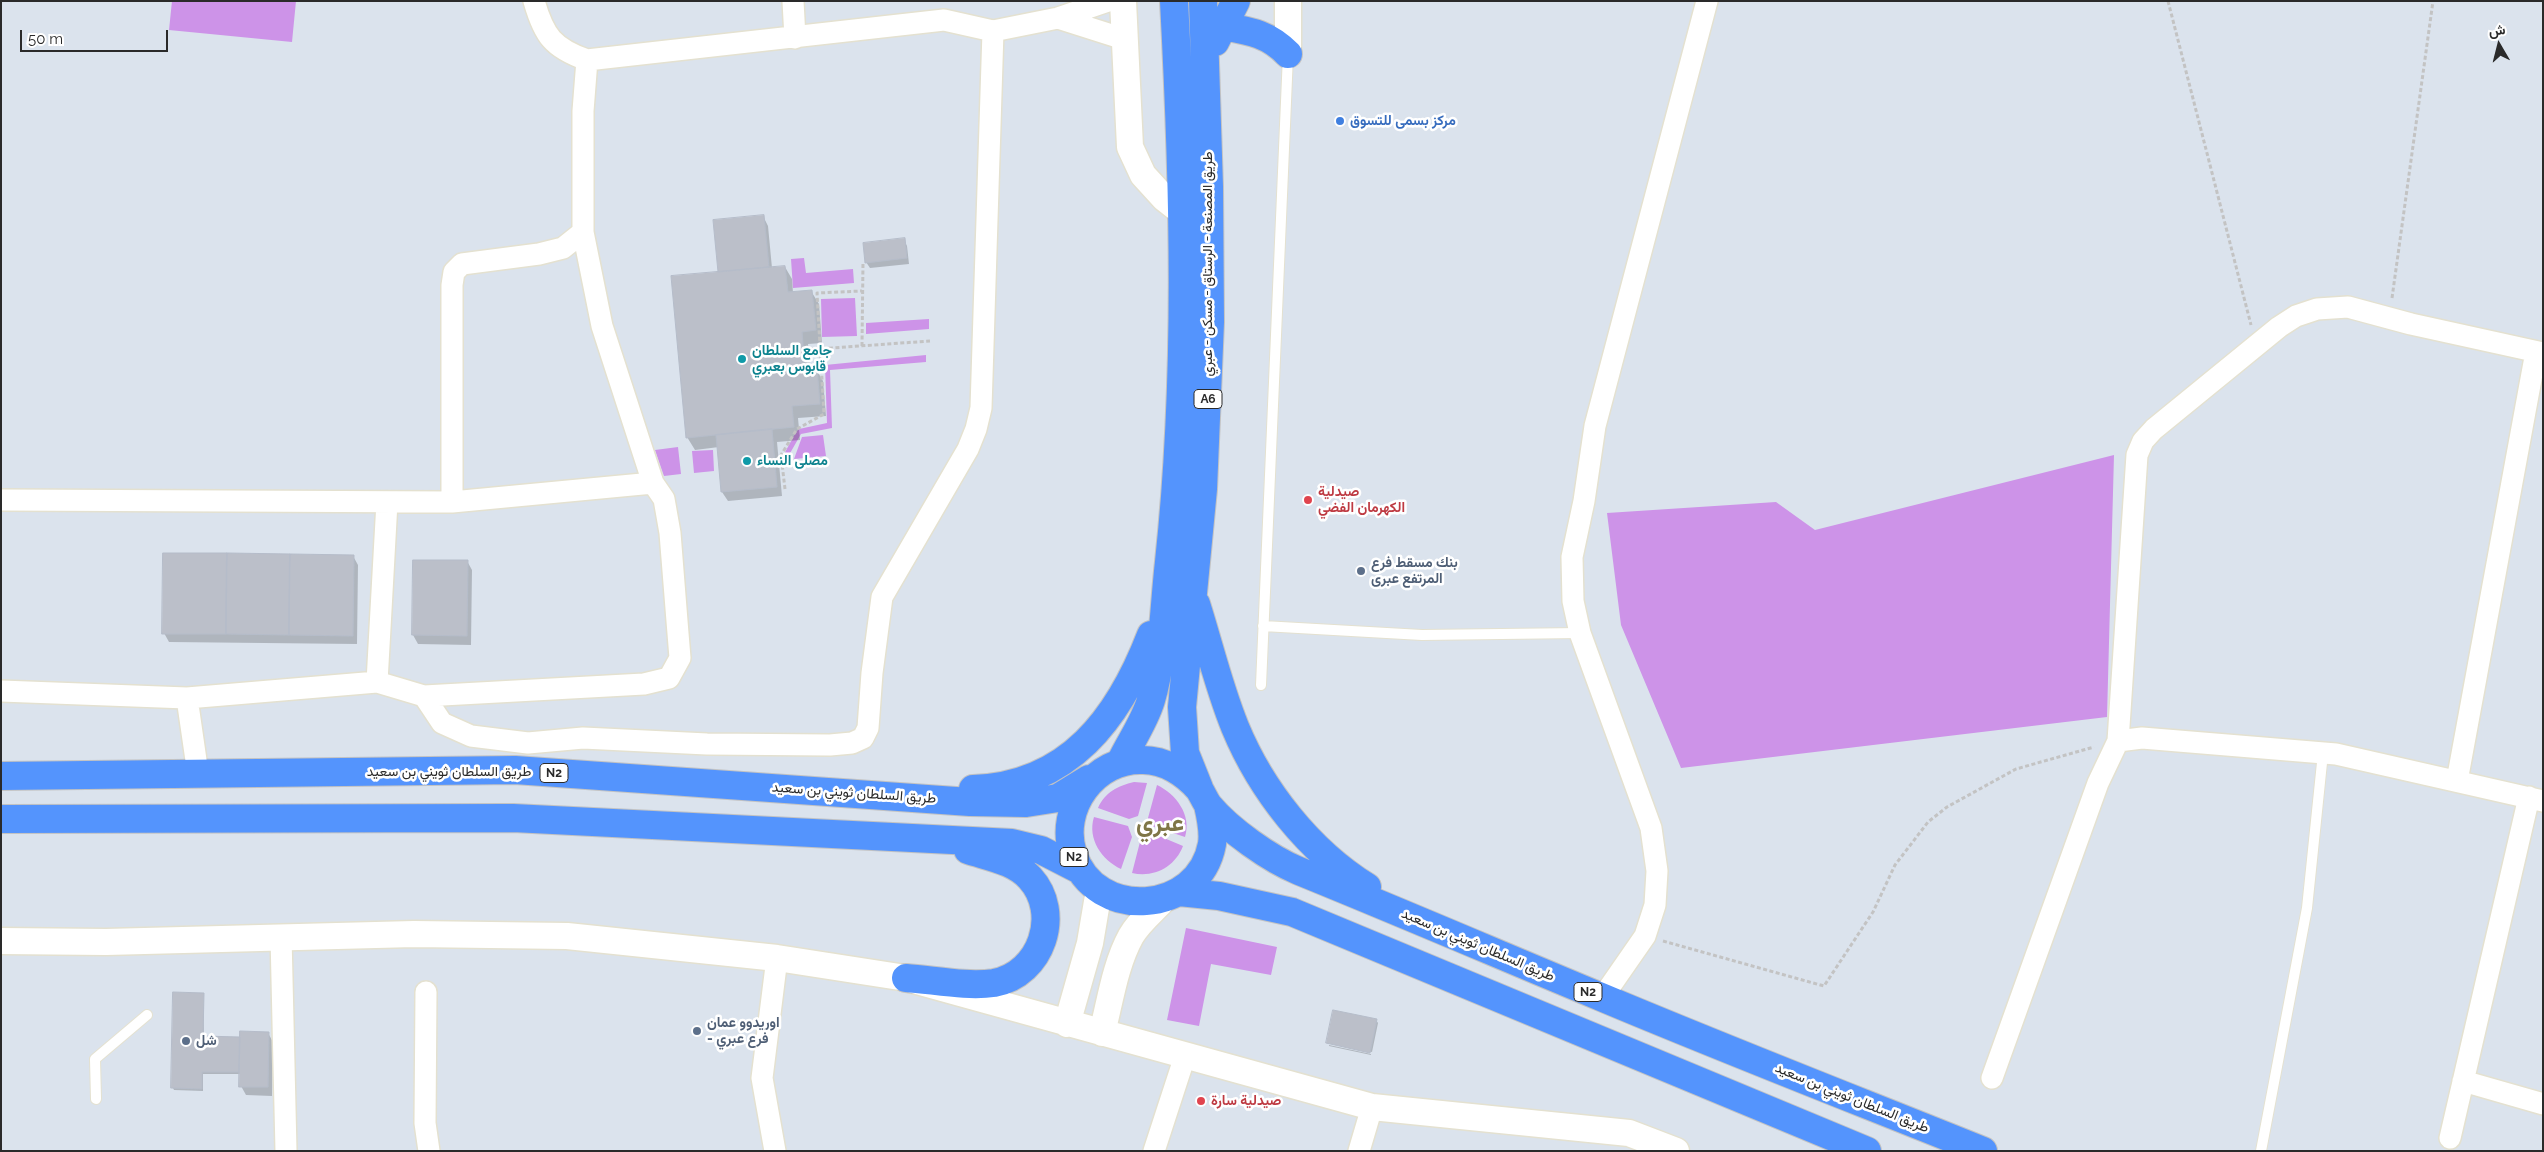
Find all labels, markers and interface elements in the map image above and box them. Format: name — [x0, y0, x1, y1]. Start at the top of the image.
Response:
scale bar — [22, 20, 170, 52]
north arrow — [2474, 20, 2524, 70]
text: ش — [2487, 21, 2506, 39]
text: 50 m — [28, 30, 63, 48]
place label: مركز بسمى للتسوق — [1350, 113, 1456, 129]
marker: مركز بسمى للتسوق — [1334, 115, 1346, 127]
street label: طريق المصنعة - الرستاق - مسكن - عبري — [1200, 151, 1216, 377]
place label: جامع السلطان قابوس بعبري — [752, 343, 832, 376]
marker: جامع السلطان قابوس بعبري — [736, 353, 748, 365]
road number: A6 — [1194, 389, 1222, 408]
place label: مصلى النساء — [757, 453, 828, 469]
marker: مصلى النساء — [741, 455, 753, 467]
place label: صيدلية الكهرمان الفضي — [1318, 484, 1405, 516]
marker: صيدلية الكهرمان الفضي — [1302, 494, 1314, 506]
place label: بنك مسقط فرع المرتفع عبرى — [1371, 555, 1458, 588]
marker: بنك مسقط فرع المرتفع عبرى — [1355, 565, 1367, 577]
street label: طريق السلطان ثويني بن سعيد — [367, 764, 531, 780]
road number: N2 — [540, 764, 568, 782]
street label: طريق السلطان ثويني بن سعيد — [771, 779, 937, 807]
district label: عبري — [1136, 810, 1184, 838]
road number: N2 — [1060, 848, 1088, 866]
street label: طريق السلطان ثويني بن سعيد — [1399, 905, 1557, 985]
road number: N2 — [1574, 982, 1602, 1002]
place label: اوريدوو عمان - فرع عبري — [707, 1015, 780, 1048]
marker: اوريدوو عمان - فرع عبري — [691, 1025, 703, 1037]
place label: شل — [196, 1033, 217, 1049]
marker: شل — [180, 1035, 192, 1047]
street label: طريق السلطان ثويني بن سعيد — [1773, 1059, 1931, 1137]
place label: صيدلية سارة — [1211, 1093, 1281, 1109]
marker: صيدلية سارة — [1195, 1095, 1207, 1107]

